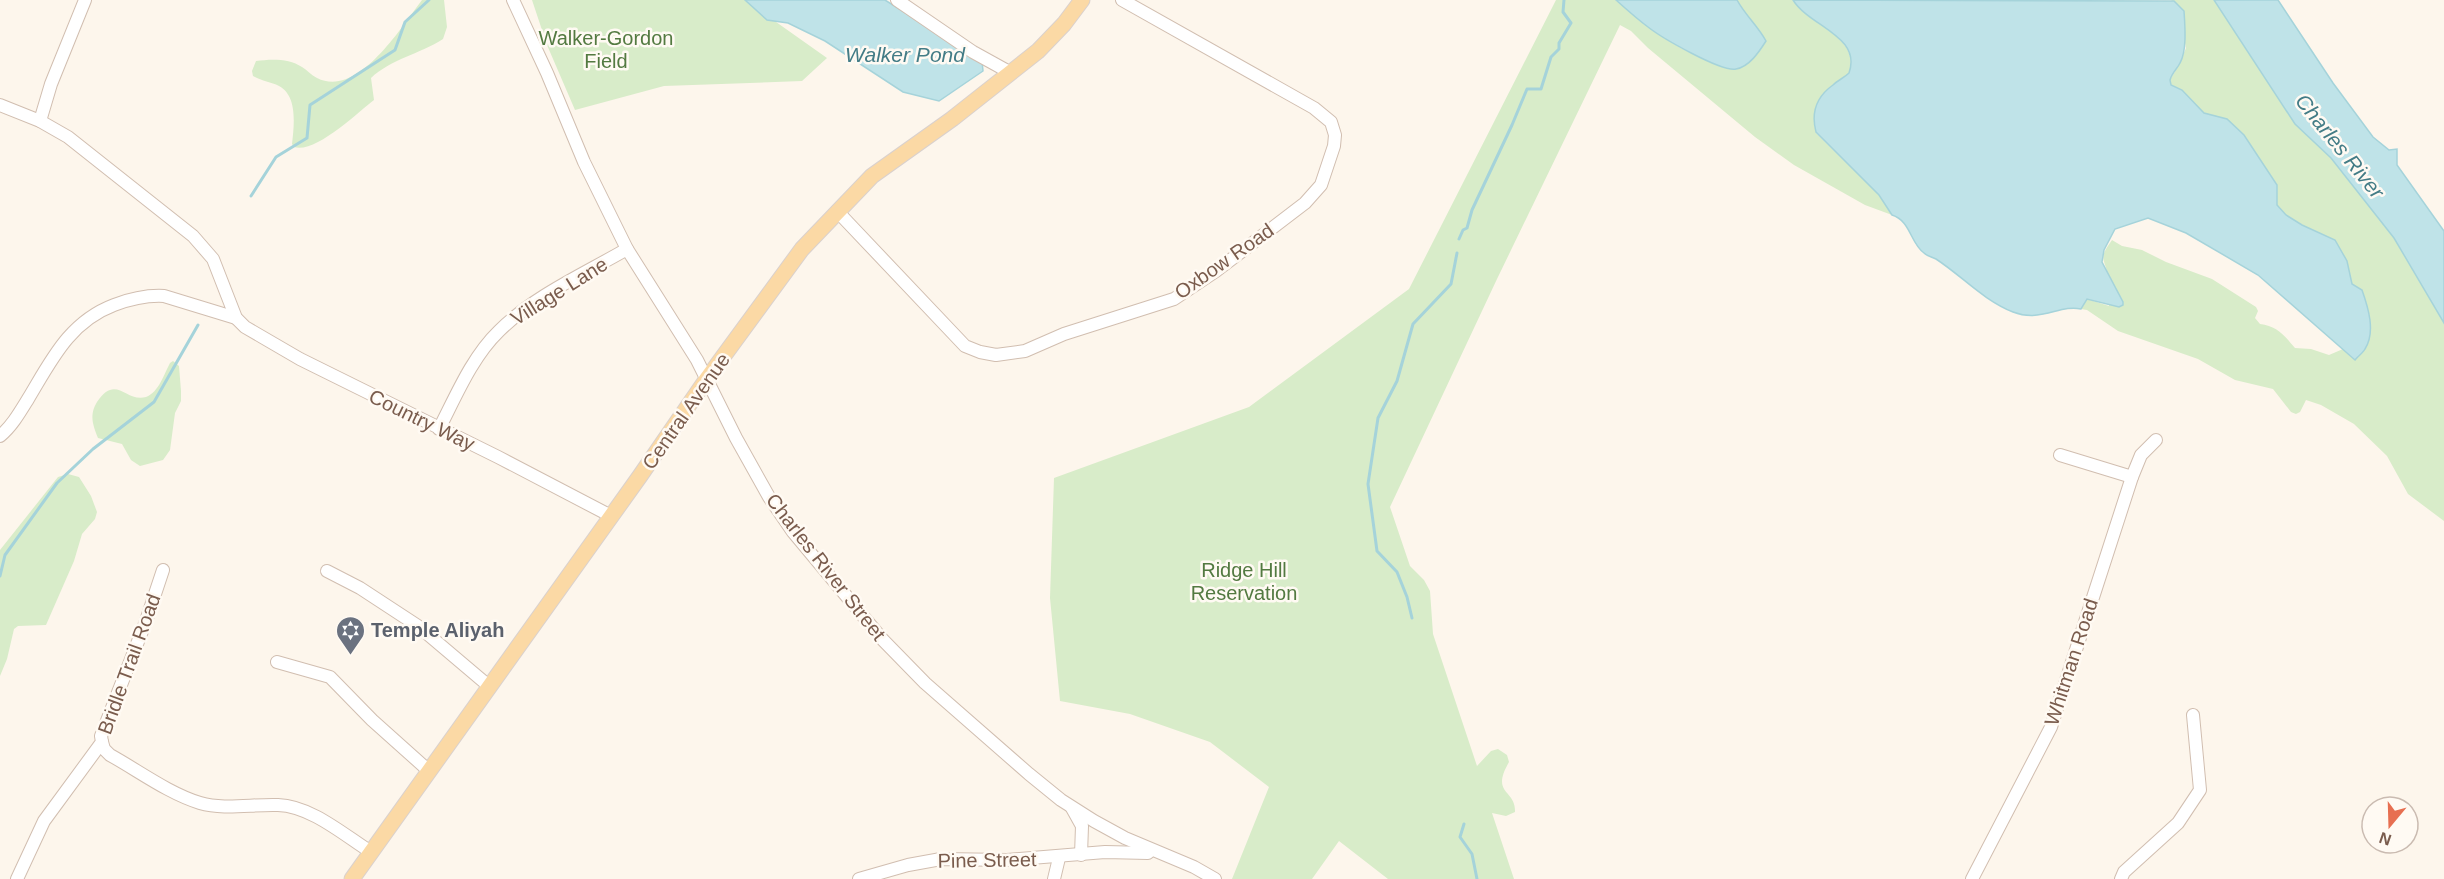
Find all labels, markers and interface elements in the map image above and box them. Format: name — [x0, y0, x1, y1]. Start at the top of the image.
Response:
park label: Walker-Gordon Field — [539, 27, 673, 72]
water label: Walker Pond — [845, 43, 966, 66]
water label: Charles River — [2291, 89, 2390, 203]
street label: Oxbow Road — [1170, 219, 1278, 303]
street label: Village Lane — [507, 253, 611, 329]
street label: Central Avenue — [638, 349, 734, 473]
street label: Country Way — [366, 385, 478, 455]
street label: Charles River Street — [762, 489, 890, 645]
park label: Ridge Hill Reservation — [1191, 559, 1297, 604]
street label: Bridle Trail Road — [93, 591, 165, 737]
street label: Whitman Road — [2040, 596, 2102, 728]
synagogue icon: Temple Aliyah — [334, 614, 366, 656]
place label: Temple Aliyah — [371, 619, 504, 641]
north arrow — [2360, 795, 2420, 855]
text: N — [2377, 829, 2394, 849]
street label: Pine Street — [937, 848, 1037, 872]

